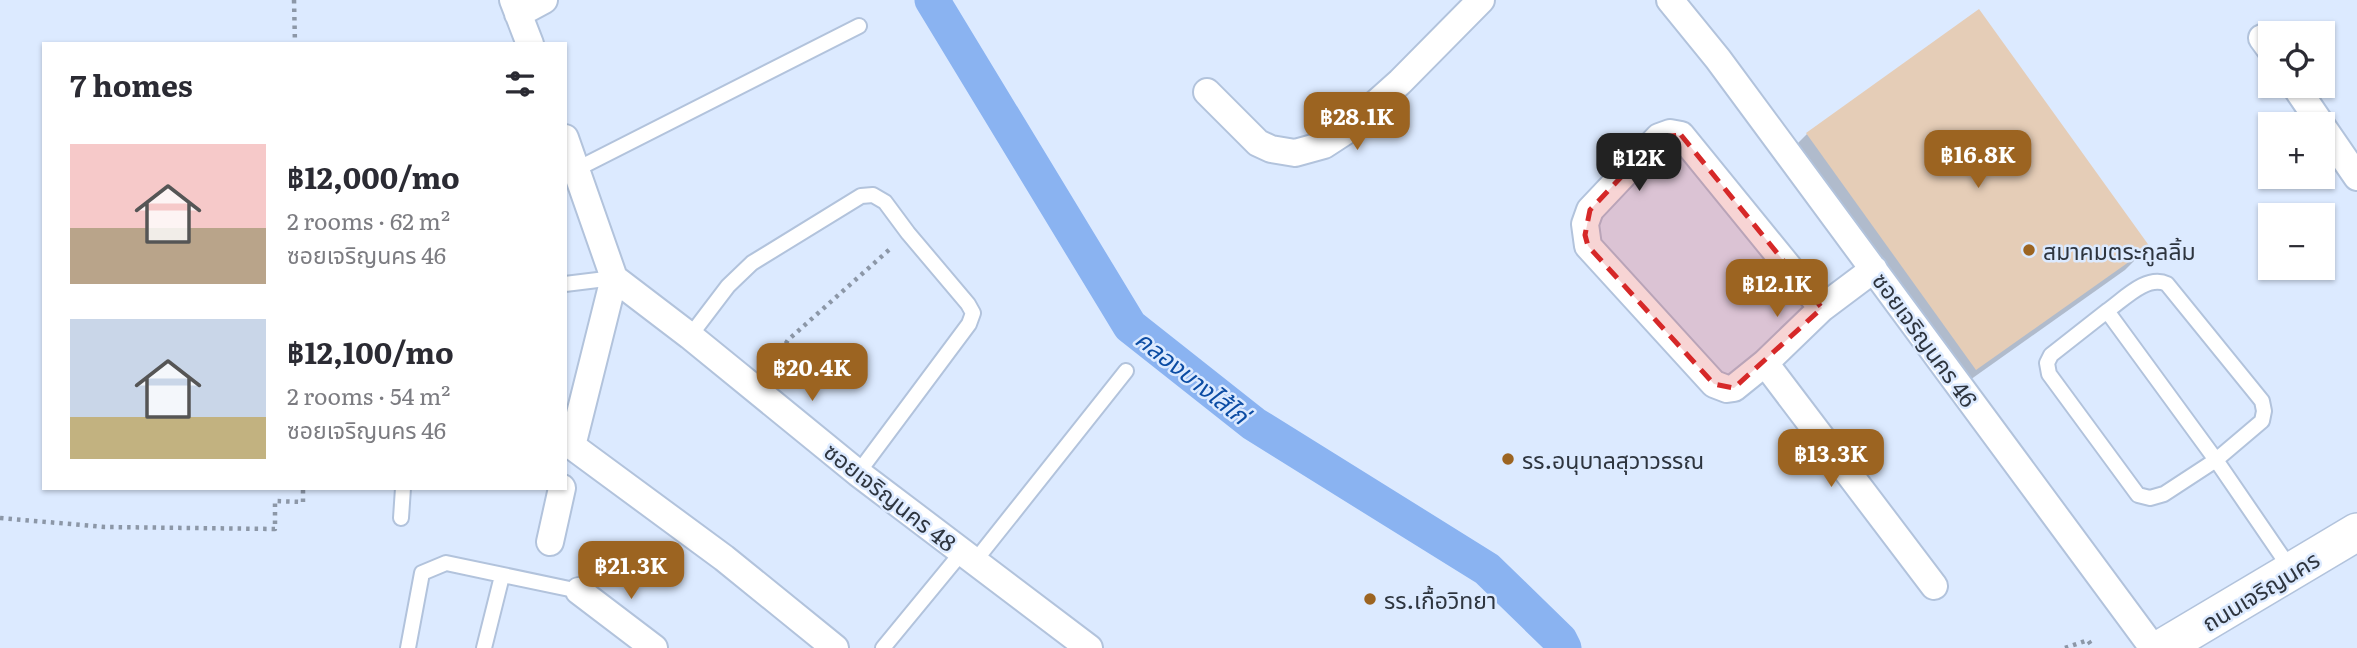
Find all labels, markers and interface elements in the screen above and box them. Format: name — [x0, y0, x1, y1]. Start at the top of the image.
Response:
map controls — [2258, 21, 2335, 280]
button: locate — [2258, 21, 2335, 98]
text: 7 homes — [70, 62, 193, 106]
icon: filters — [501, 65, 539, 103]
pin: ฿28.1K — [1300, 92, 1414, 152]
text: ฿28.1K — [1320, 98, 1394, 132]
button: + — [2258, 112, 2335, 189]
pin: ฿16.8K — [1921, 130, 2035, 190]
pin: ฿12K — [1598, 134, 1680, 193]
text: ฿16.8K — [1940, 136, 2016, 170]
text: ฿12K — [1612, 139, 1666, 173]
text: ฿12,000/mo — [287, 154, 460, 198]
icon: home — [126, 172, 210, 256]
text: 2 rooms · 62 m² — [287, 203, 450, 237]
button: − — [2258, 203, 2335, 280]
place label: สมาคมตระกูลลิ้ม — [2043, 233, 2196, 267]
text: ซอยเจริญนคร 46 — [287, 237, 446, 271]
marker: สมาคมตระกูลลิ้ม — [2021, 242, 2037, 258]
pin: ฿12.1K — [1720, 260, 1834, 319]
text: ฿12.1K — [1742, 265, 1812, 299]
street label: ซอยเจริญนคร 46 — [1865, 265, 1987, 413]
water label: คลองบางไส้ไก่ — [1129, 321, 1259, 433]
text: ฿12,100/mo — [287, 329, 454, 373]
pin: ฿20.4K — [755, 344, 869, 403]
icon: home — [126, 347, 210, 431]
text: ฿20.4K — [773, 349, 851, 383]
text: 2 rooms · 54 m² — [287, 378, 450, 412]
text: ซอยเจริญนคร 46 — [287, 412, 446, 446]
pin: ฿13.3K — [1774, 430, 1888, 489]
street label: ซอยเจริญนคร 48 — [818, 433, 964, 559]
text: ฿13.3K — [1794, 435, 1868, 469]
place label: รร.อนุบาลสุวาวรรณ — [1522, 442, 1704, 476]
marker: รร.อนุบาลสุวาวรรณ — [1500, 451, 1516, 467]
street label: ถนนเจริญนคร — [2195, 541, 2325, 639]
pin: ฿21.3K — [574, 542, 688, 601]
text: ฿21.3K — [594, 547, 668, 581]
place label: รร.เกื้อวิทยา — [1384, 582, 1496, 616]
marker: รร.เกื้อวิทยา — [1362, 591, 1378, 607]

